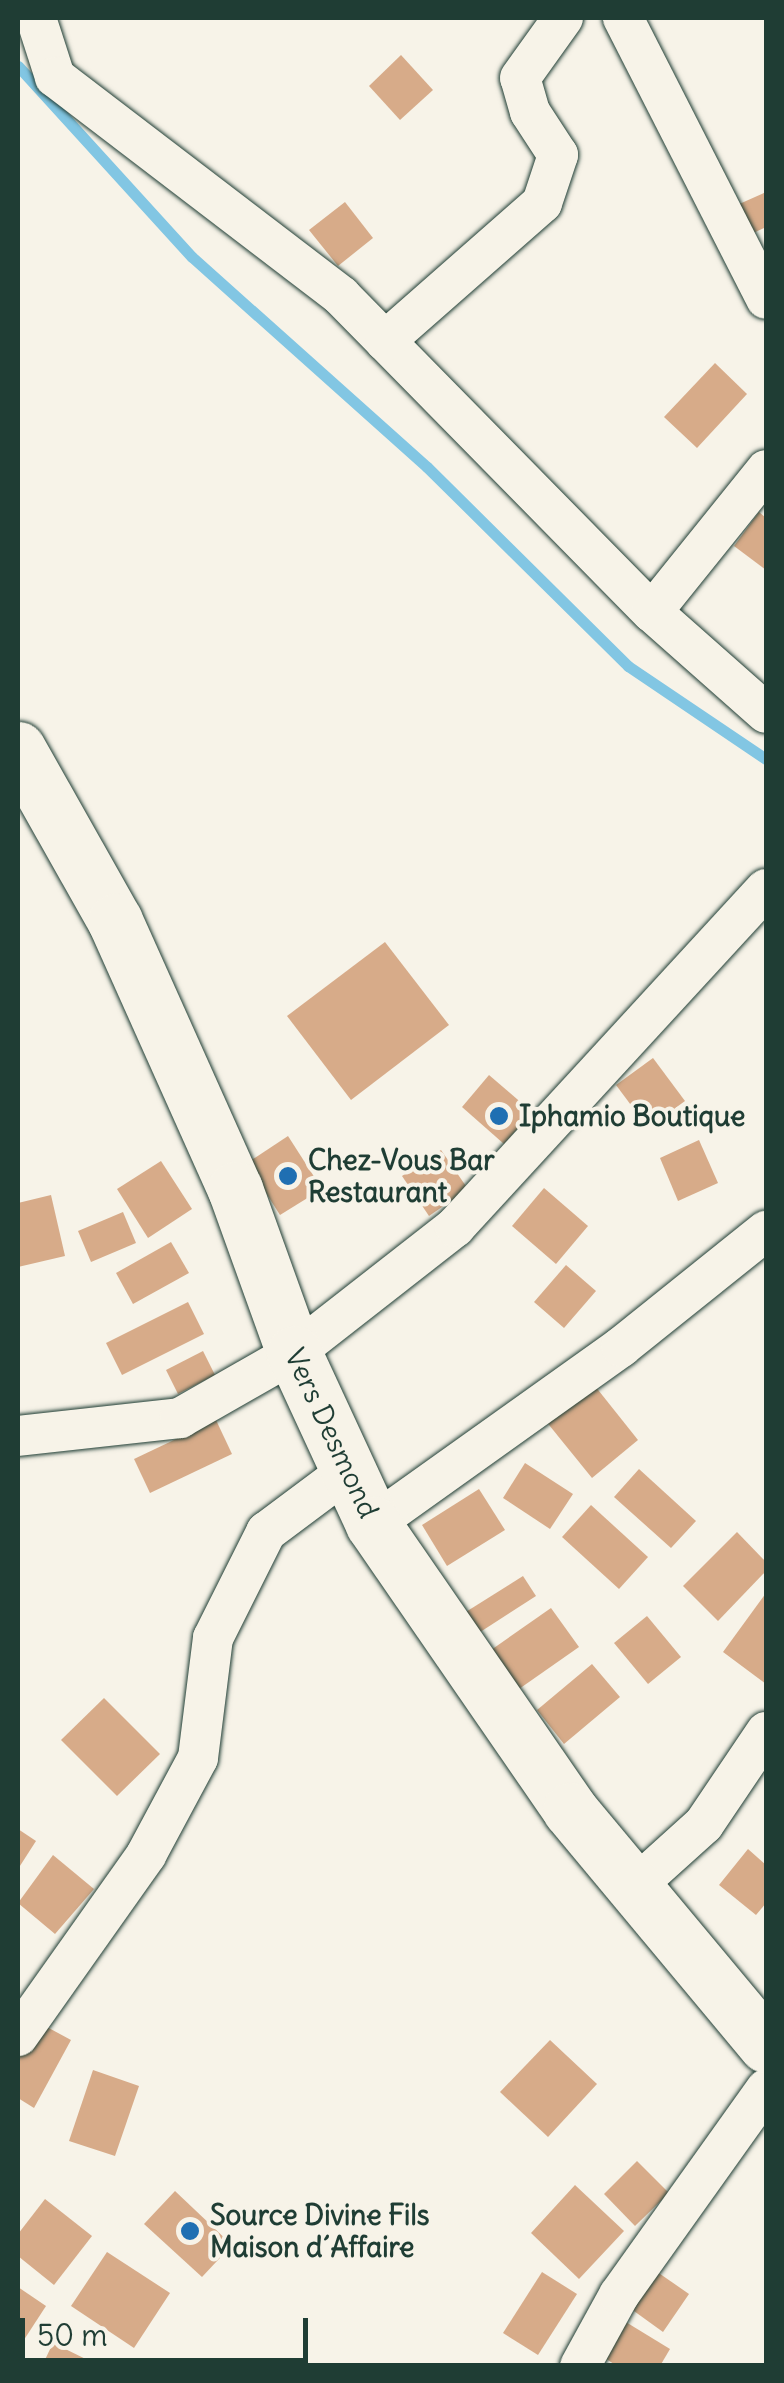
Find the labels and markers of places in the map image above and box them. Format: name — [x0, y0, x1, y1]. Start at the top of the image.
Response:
place label: Iphamio Boutique — [519, 1099, 745, 1133]
marker: Iphamio Boutique — [488, 1105, 510, 1127]
place label: Chez-Vous Bar Restaurant — [308, 1143, 495, 1209]
marker: Chez-Vous Bar Restaurant — [277, 1165, 299, 1187]
place label: Source Divine Fils Maison d´Affaire — [210, 2198, 429, 2264]
marker: Source Divine Fils Maison d´Affaire — [179, 2220, 201, 2242]

